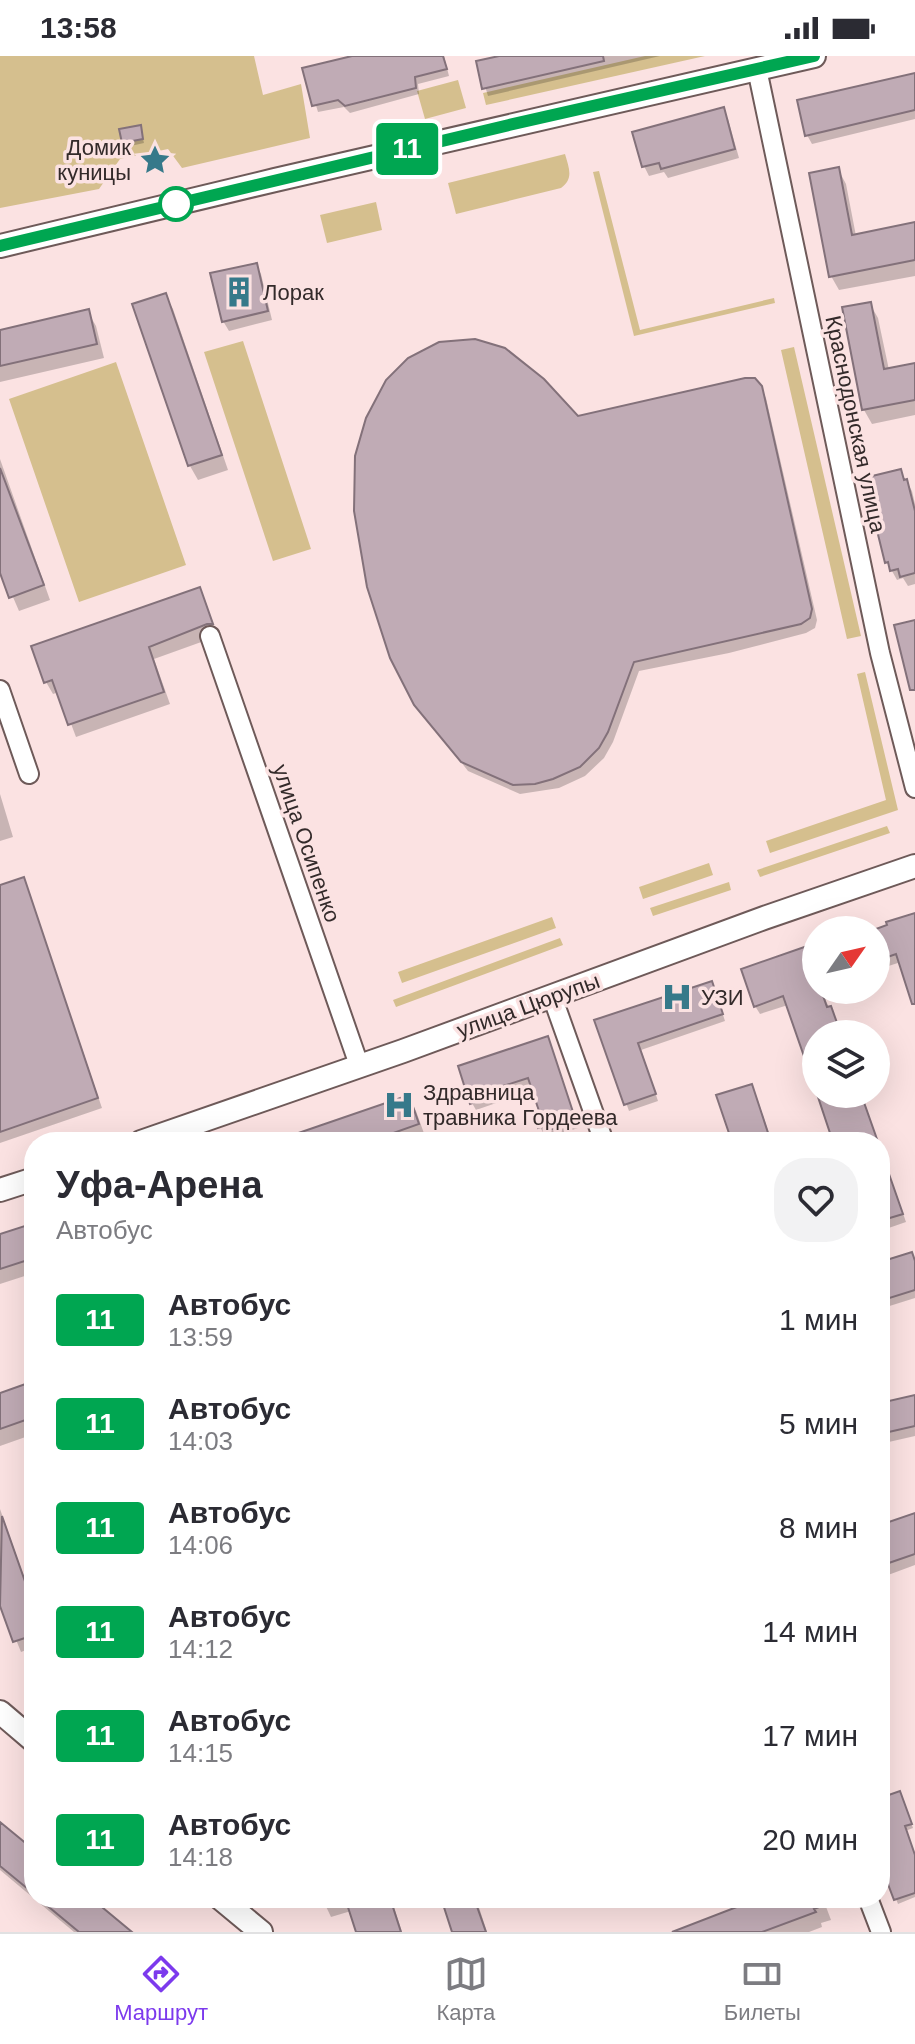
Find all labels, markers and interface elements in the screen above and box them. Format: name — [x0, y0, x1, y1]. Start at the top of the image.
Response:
text: 13:58 — [40, 11, 117, 44]
line badge: 11 — [371, 123, 443, 175]
text: 11 — [392, 133, 422, 164]
place label: Домик куницы — [57, 135, 131, 185]
place icon: Домик куницы — [138, 143, 172, 177]
unlabelled marker — [159, 187, 193, 221]
building icon: Лорак — [222, 275, 256, 309]
place label: Лорак — [263, 280, 324, 305]
street label: Краснодонская улица — [820, 313, 891, 536]
street label: улица Осипенко — [268, 761, 345, 925]
north arrow — [802, 916, 890, 1004]
map controls — [802, 916, 890, 1108]
street label: улица Цюрупы — [453, 968, 603, 1043]
hospital icon: УЗИ — [660, 980, 694, 1014]
place label: УЗИ — [701, 985, 744, 1010]
button: layers — [802, 1020, 890, 1108]
place label: Здравница травника Гордеева — [423, 1080, 618, 1130]
hospital icon: Здравница травника Гордеева — [382, 1088, 416, 1122]
button: heart — [774, 1158, 858, 1242]
text: Уфа-Арена — [56, 1164, 263, 1206]
text: Автобус — [56, 1215, 153, 1245]
text: Автобус — [168, 1288, 291, 1321]
text: 1 мин — [779, 1303, 858, 1336]
text: 11 — [85, 1304, 115, 1335]
text: 13:59 — [168, 1322, 233, 1352]
text: Автобус — [168, 1392, 291, 1425]
text: 5 мин — [779, 1407, 858, 1440]
text: 11 — [85, 1408, 115, 1439]
text: 14:03 — [168, 1426, 233, 1456]
text: Автобус — [168, 1496, 291, 1529]
text: 8 мин — [779, 1511, 858, 1544]
text: 11 — [85, 1512, 115, 1543]
text: 14:06 — [168, 1530, 233, 1560]
text: Автобус — [168, 1600, 291, 1633]
text: 14 мин — [762, 1615, 858, 1648]
text: 11 — [85, 1616, 115, 1647]
text: 14:12 — [168, 1634, 233, 1664]
text: Автобус — [168, 1704, 291, 1737]
text: 17 мин — [762, 1719, 858, 1752]
text: 11 — [85, 1720, 115, 1751]
text: 14:15 — [168, 1738, 233, 1768]
text: Автобус — [168, 1808, 291, 1841]
text: 20 мин — [762, 1823, 858, 1856]
text: 11 — [85, 1824, 115, 1855]
text: 14:18 — [168, 1842, 233, 1872]
tab: Маршрут — [114, 1952, 208, 2026]
tab: Карта — [436, 1952, 495, 2026]
tab: Билеты — [724, 1952, 801, 2026]

